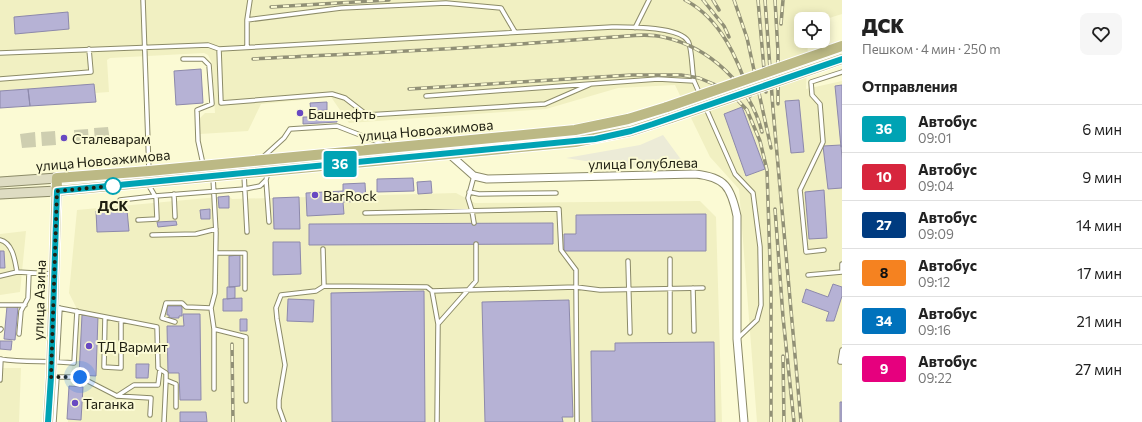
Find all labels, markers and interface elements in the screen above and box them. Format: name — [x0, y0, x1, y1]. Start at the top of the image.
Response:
map controls — [794, 12, 830, 48]
button: locate — [794, 12, 830, 48]
button: heart — [1080, 13, 1122, 55]
text: ДСК — [862, 14, 904, 37]
text: Пешком · 4 мин · 250 m — [862, 41, 1001, 57]
text: Отправления — [862, 77, 958, 95]
place label: Башнефть — [308, 105, 376, 122]
marker: Башнефть — [295, 108, 305, 118]
text: Автобус — [918, 112, 977, 130]
street label: улица Новоажимова — [358, 116, 494, 144]
text: 36 — [876, 120, 892, 137]
text: 6 мин — [1082, 120, 1122, 138]
place label: Сталеварам — [72, 130, 151, 147]
text: 09:01 — [918, 130, 951, 146]
marker: Сталеварам — [59, 133, 69, 143]
street label: улица Новоажимова — [35, 146, 171, 174]
line badge: 36 — [322, 151, 358, 177]
street label: улица Голублева — [588, 154, 698, 172]
text: 36 — [332, 155, 348, 172]
text: Автобус — [918, 160, 977, 178]
text: 10 — [876, 168, 892, 185]
text: 9 мин — [1082, 168, 1122, 186]
marker: ДСК — [104, 177, 122, 195]
text: 09:04 — [918, 178, 954, 194]
place label: BarRock — [323, 187, 377, 204]
marker: BarRock — [310, 190, 320, 200]
place label: ДСК — [98, 197, 129, 214]
text: Автобус — [918, 208, 977, 226]
text: 27 — [876, 216, 892, 233]
text: 14 мин — [1076, 216, 1122, 234]
text: 09:09 — [918, 226, 954, 242]
text: Автобус — [918, 256, 977, 274]
street label: улица Азина — [29, 259, 49, 341]
text: 8 — [880, 264, 888, 281]
text: 17 мин — [1077, 264, 1122, 282]
text: 09:12 — [918, 274, 950, 290]
text: Автобус — [918, 304, 977, 322]
text: 34 — [876, 312, 892, 329]
text: 21 мин — [1077, 312, 1122, 330]
text: 09:16 — [918, 322, 951, 338]
place label: ТД Вармит — [97, 338, 168, 355]
marker: ТД Вармит — [84, 341, 94, 351]
text: Автобус — [918, 352, 977, 370]
text: 9 — [880, 360, 888, 377]
text: 27 мин — [1075, 360, 1122, 378]
your location — [70, 367, 90, 387]
text: 09:22 — [918, 370, 952, 386]
place label: Таганка — [83, 395, 134, 412]
marker: Таганка — [70, 398, 80, 408]

